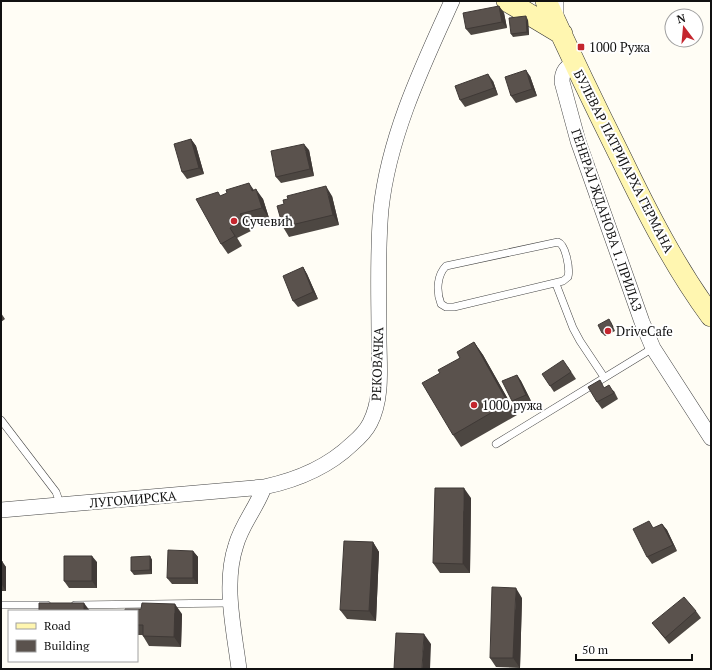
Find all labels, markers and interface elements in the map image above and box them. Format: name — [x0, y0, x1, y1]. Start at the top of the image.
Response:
north arrow — [664, 8, 704, 48]
text: N — [675, 10, 688, 26]
place label: 1000 Ружа — [589, 38, 651, 56]
marker: 1000 Ружа — [576, 42, 586, 52]
street label: БУЛЕВАР ПАТРИЈАРХА ГЕРМАНА — [570, 66, 678, 256]
street label: ГЕНЕРАЛ ЖДАНОВА 1. ПРИЛАЗ — [567, 126, 647, 314]
place label: Сучевић — [242, 212, 293, 230]
marker: Сучевић — [229, 216, 239, 226]
place label: DriveCafe — [616, 322, 673, 340]
marker: DriveCafe — [603, 326, 613, 336]
street label: РЕКОВАЧКА — [367, 327, 387, 401]
place label: 1000 ружа — [482, 396, 543, 414]
marker: 1000 ружа — [469, 400, 479, 410]
street label: ЛУГОМИРСКА — [88, 486, 177, 512]
legend — [8, 610, 138, 662]
text: Road — [44, 618, 71, 633]
scale bar — [576, 636, 692, 662]
text: Building — [44, 638, 90, 653]
text: 50 m — [582, 642, 609, 657]

